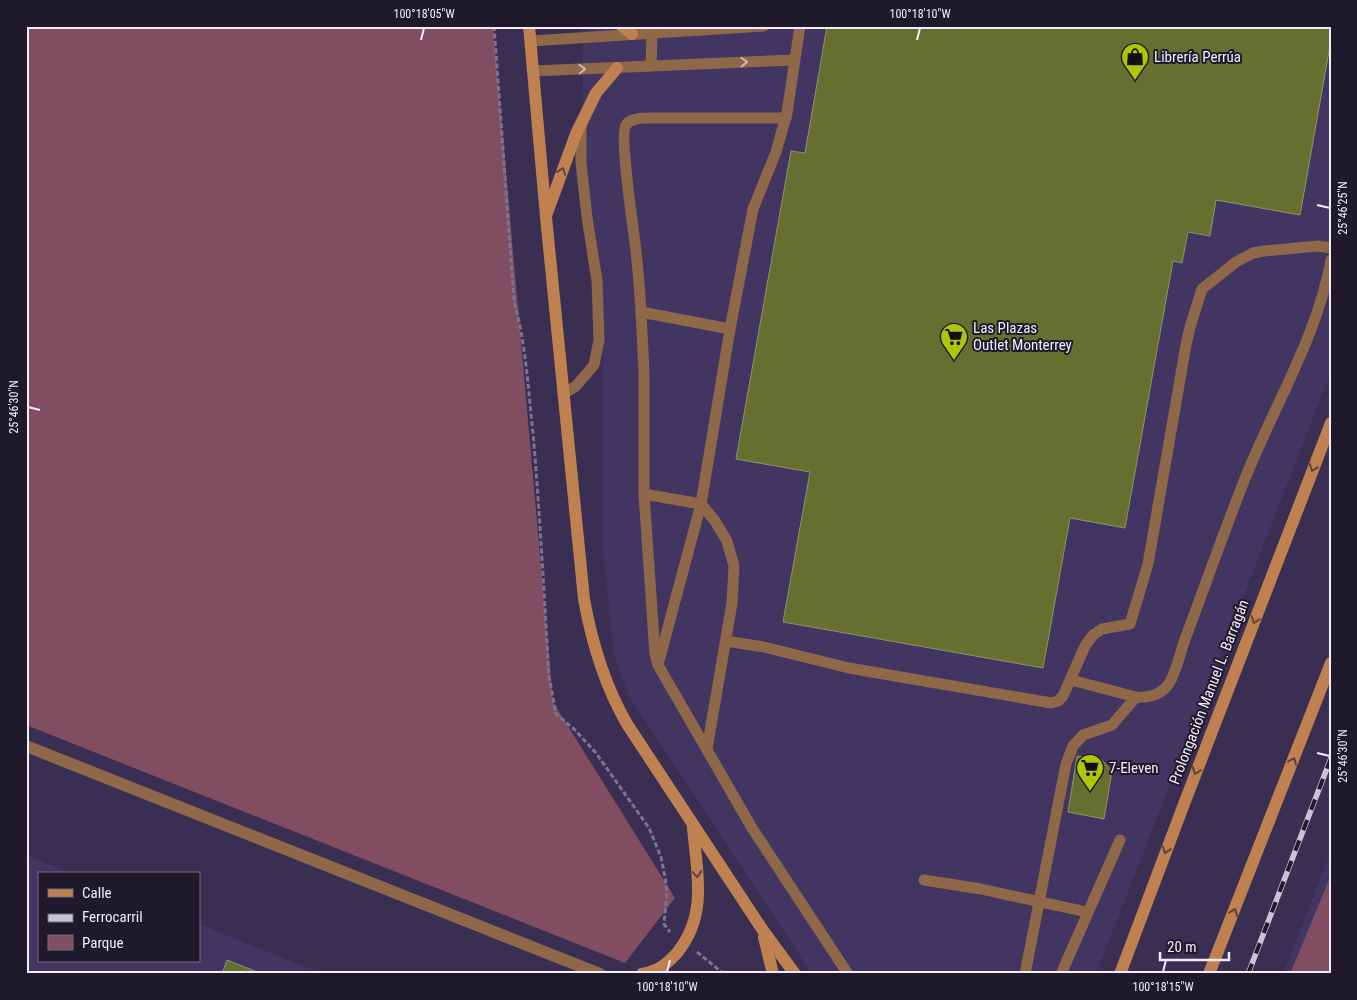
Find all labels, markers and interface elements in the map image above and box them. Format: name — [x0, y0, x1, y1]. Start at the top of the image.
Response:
text: 100°18'05"W — [393, 7, 455, 21]
text: 100°18'10"W — [889, 7, 951, 21]
shop icon: Librería Perrúa — [1120, 42, 1150, 81]
place label: Librería Perrúa — [1154, 48, 1241, 66]
one-way arrow — [741, 57, 749, 68]
one-way arrow — [578, 64, 586, 75]
one-way arrow — [556, 168, 566, 176]
text: 25°46'25"N — [1336, 181, 1350, 235]
place label: Las Plazas Outlet Monterrey — [973, 319, 1072, 354]
supermarket icon: Las Plazas Outlet Monterrey — [939, 322, 969, 361]
text: 25°46'30"N — [7, 380, 21, 434]
one-way arrow — [1309, 463, 1319, 472]
street label: Prolongación Manuel L. Barragán — [1165, 597, 1253, 787]
one-way arrow — [1251, 615, 1261, 623]
text: 25°46'30"N — [1336, 729, 1350, 783]
supermarket icon: 7-Eleven — [1075, 753, 1105, 792]
one-way arrow — [1287, 757, 1297, 766]
place label: 7-Eleven — [1109, 759, 1159, 777]
one-way arrow — [1192, 766, 1202, 775]
one-way arrow — [1162, 845, 1173, 854]
one-way arrow — [691, 870, 702, 878]
legend — [38, 872, 200, 962]
text: Calle — [82, 884, 112, 902]
text: Ferrocarril — [82, 908, 143, 926]
one-way arrow — [1227, 908, 1238, 917]
scale bar — [1160, 930, 1228, 962]
text: Parque — [82, 934, 124, 952]
text: 20 m — [1167, 938, 1197, 956]
text: 100°18'10"W — [636, 980, 698, 994]
text: 100°18'15"W — [1132, 980, 1194, 994]

